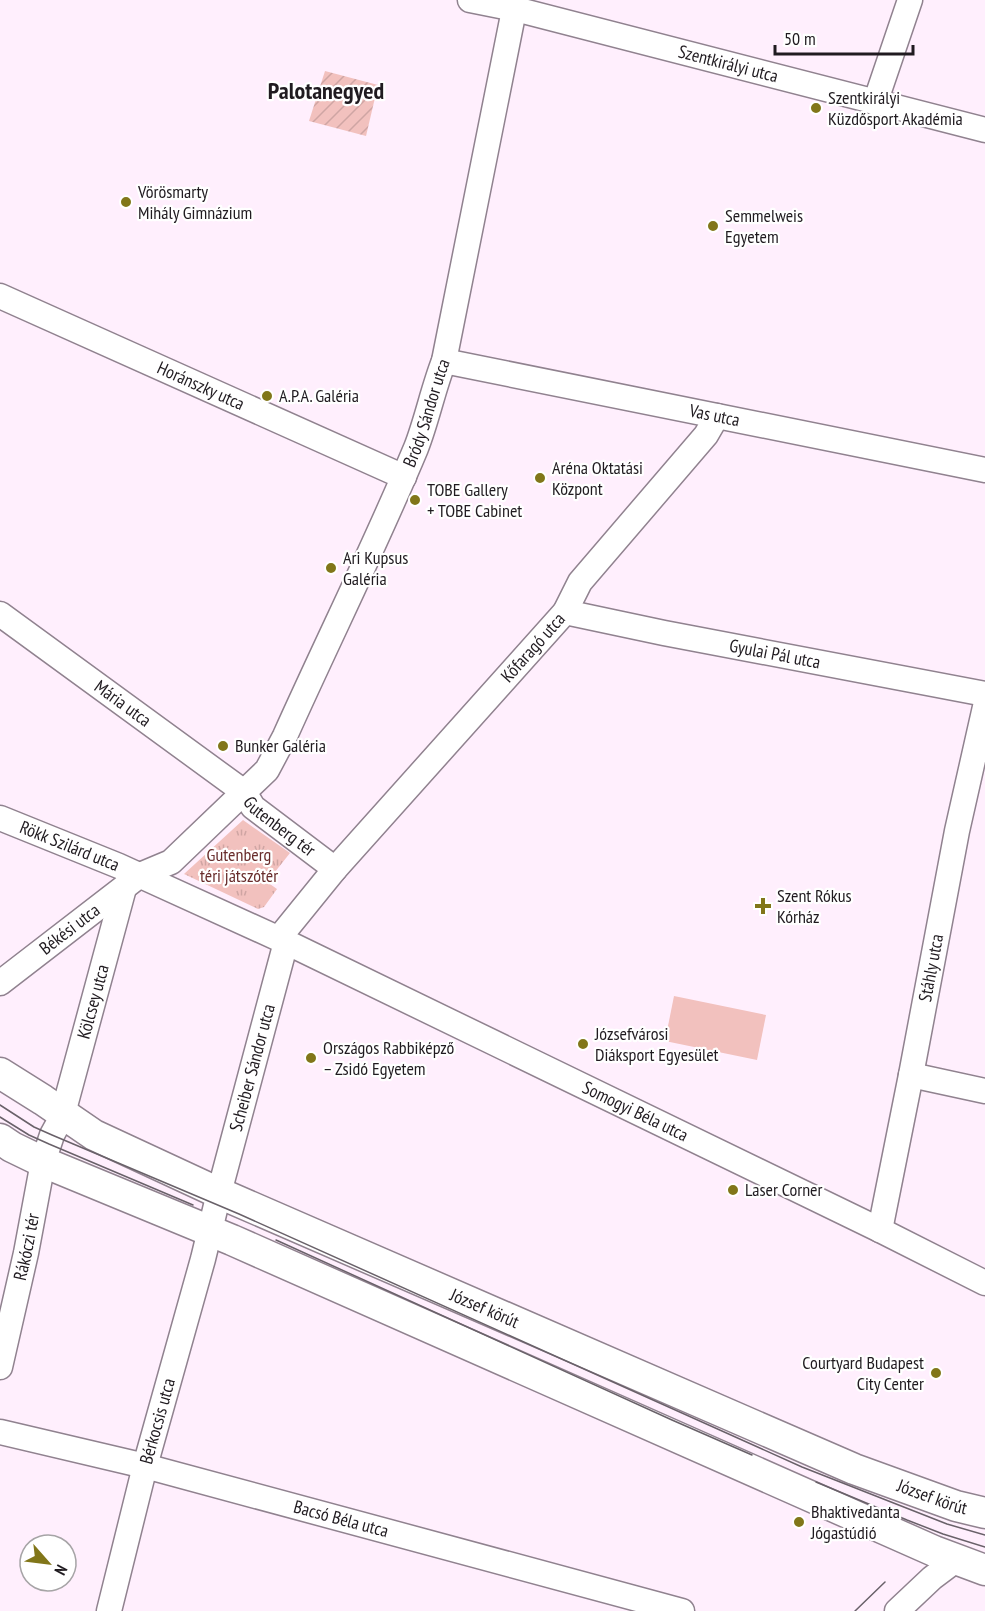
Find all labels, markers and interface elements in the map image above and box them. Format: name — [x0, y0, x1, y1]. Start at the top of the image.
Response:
scale bar — [775, 18, 913, 56]
text: 50 m — [784, 27, 816, 50]
street label: Szentkirályi utca — [676, 40, 781, 87]
district label: Palotanegyed — [268, 75, 384, 106]
place label: Szentkirályi Küzdősport Akadémia — [828, 86, 963, 130]
marker: Szentkirályi Küzdősport Akadémia — [809, 101, 823, 115]
place label: Vörösmarty Mihály Gimnázium — [137, 180, 252, 224]
marker: Vörösmarty Mihály Gimnázium — [119, 195, 133, 209]
place label: Semmelweis Egyetem — [725, 204, 803, 248]
marker: Semmelweis Egyetem — [706, 219, 720, 233]
street label: Bródy Sándor utca — [397, 355, 455, 470]
street label: Horánszky utca — [154, 356, 248, 415]
place label: A.P.A. Galéria — [279, 384, 359, 407]
marker: A.P.A. Galéria — [260, 389, 274, 403]
street label: Vas utca — [686, 399, 742, 431]
place label: Aréna Oktatási Központ — [552, 456, 643, 500]
marker: Aréna Oktatási Központ — [533, 471, 547, 485]
place label: TOBE Gallery + TOBE Cabinet — [427, 478, 522, 522]
marker: TOBE Gallery + TOBE Cabinet — [408, 493, 422, 507]
place label: Ari Kupsus Galéria — [343, 546, 408, 590]
marker: Ari Kupsus Galéria — [324, 561, 338, 575]
street label: Kőfaragó utca — [496, 608, 570, 687]
street label: Gyulai Pál utca — [727, 634, 822, 673]
street label: Mária utca — [90, 675, 156, 732]
place label: Bunker Galéria — [235, 734, 326, 757]
marker: Bunker Galéria — [216, 739, 230, 753]
street label: Gutenberg tér — [238, 792, 320, 861]
street label: Rökk Szilárd utca — [17, 815, 123, 876]
park label: Gutenberg téri játszótér — [200, 843, 278, 887]
place label: Szent Rókus Kórház — [777, 884, 852, 928]
marker: Szent Rókus Kórház — [754, 897, 772, 915]
street label: Békési utca — [35, 898, 104, 959]
street label: Stáhly utca — [913, 932, 948, 1004]
street label: Kölcsey utca — [72, 962, 114, 1041]
street label: Scheiber Sándor utca — [224, 1001, 280, 1134]
place label: Józsefvárosi Diáksport Egyesület — [594, 1022, 719, 1066]
place label: Országos Rabbiképző – Zsidó Egyetem — [323, 1036, 455, 1080]
marker: Józsefvárosi Diáksport Egyesület — [576, 1037, 590, 1051]
marker: Országos Rabbiképző – Zsidó Egyetem — [304, 1051, 318, 1065]
street label: Somogyi Béla utca — [579, 1076, 692, 1146]
place label: Laser Corner — [745, 1178, 822, 1201]
marker: Laser Corner — [726, 1183, 740, 1197]
street label: Rákóczi tér — [8, 1211, 44, 1283]
street label: József körút — [446, 1283, 523, 1333]
place label: Courtyard Budapest City Center — [802, 1351, 924, 1395]
marker: Courtyard Budapest City Center — [929, 1366, 943, 1380]
street label: Bérkocsis utca — [134, 1376, 180, 1466]
street label: József körút — [893, 1473, 970, 1519]
street label: Bacsó Béla utca — [291, 1495, 391, 1542]
place label: Bhaktivedanta Jógastúdió — [810, 1500, 900, 1544]
marker: Bhaktivedanta Jógastúdió — [792, 1515, 806, 1529]
north arrow — [18, 1533, 78, 1593]
text: N — [50, 1562, 72, 1579]

